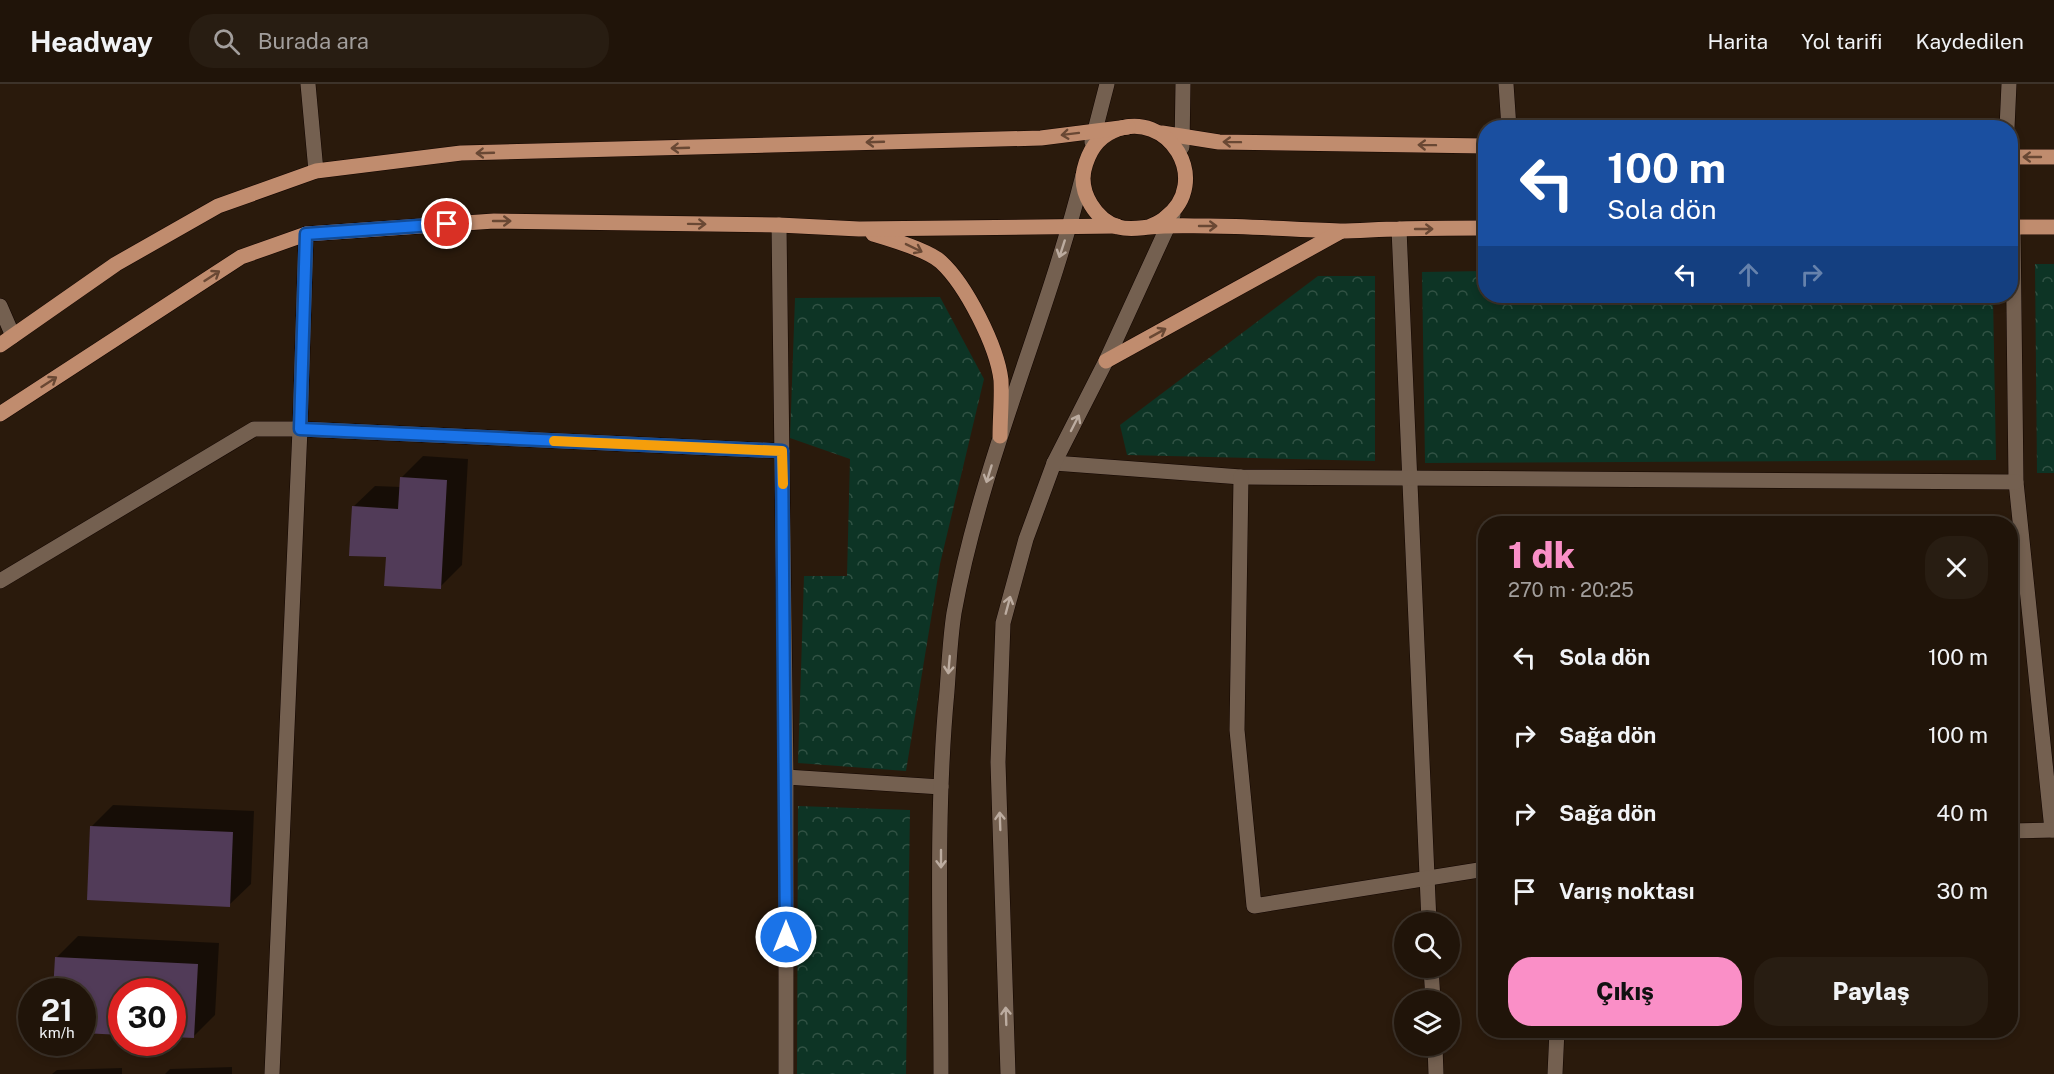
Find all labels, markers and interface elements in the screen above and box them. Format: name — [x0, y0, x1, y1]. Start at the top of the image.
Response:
search box — [189, 14, 609, 68]
text: Headway — [30, 25, 153, 58]
icon: search — [210, 25, 243, 58]
text: Burada ara — [258, 28, 369, 54]
text: Harita — [1708, 29, 1768, 54]
text: Yol tarifi — [1801, 29, 1882, 54]
text: Kaydedilen — [1915, 29, 2024, 54]
one-way arrow — [1060, 129, 1080, 140]
one-way arrow — [1222, 136, 1242, 148]
one-way arrow — [865, 137, 885, 148]
one-way arrow — [1417, 139, 1437, 151]
one-way arrow — [670, 142, 690, 153]
text: 100 m — [1607, 143, 1726, 192]
icon: left — [1508, 144, 1586, 222]
one-way arrow — [476, 147, 496, 158]
one-way arrow — [2023, 151, 2042, 163]
text: Sola dön — [1607, 193, 1717, 225]
pin — [421, 198, 472, 249]
icon: arrive — [430, 207, 463, 240]
one-way arrow — [492, 215, 512, 227]
one-way arrow — [687, 218, 707, 230]
one-way arrow — [1197, 220, 1217, 232]
one-way arrow — [1413, 223, 1433, 235]
one-way arrow — [1056, 239, 1067, 258]
one-way arrow — [905, 242, 922, 254]
icon: left — [1669, 258, 1702, 291]
icon: ahead — [1732, 258, 1765, 291]
icon: right — [1795, 258, 1828, 291]
one-way arrow — [204, 270, 220, 282]
one-way arrow — [1148, 327, 1166, 338]
one-way arrow — [40, 376, 57, 388]
one-way arrow — [1069, 414, 1081, 432]
one-way arrow — [983, 464, 994, 483]
text: 1 dk — [1508, 534, 1575, 576]
button: close — [1925, 536, 1988, 599]
text: 270 m · 20:25 — [1508, 578, 1634, 602]
one-way arrow — [1003, 596, 1014, 615]
icon: left — [1508, 641, 1541, 674]
text: Sola dön — [1559, 644, 1650, 670]
text: 100 m — [1928, 644, 1988, 670]
one-way arrow — [944, 654, 955, 674]
icon: right — [1508, 719, 1541, 752]
text: Sağa dön — [1559, 722, 1656, 748]
text: 100 m — [1928, 722, 1988, 748]
icon: right — [1508, 797, 1541, 830]
text: Sağa dön — [1559, 800, 1656, 826]
text: 40 m — [1936, 800, 1988, 826]
one-way arrow — [994, 811, 1005, 831]
one-way arrow — [935, 849, 947, 869]
icon: arrive — [1508, 875, 1541, 908]
text: Varış noktası — [1559, 878, 1694, 904]
text: 30 m — [1936, 878, 1988, 904]
position arrow — [754, 905, 818, 969]
map controls — [1394, 912, 1460, 1056]
button: search — [1394, 912, 1460, 978]
button: Çıkış — [1508, 957, 1742, 1026]
button: Paylaş — [1754, 957, 1988, 1026]
speed limit sign: 30 — [108, 978, 186, 1056]
button: layers — [1394, 990, 1460, 1056]
text: 21 — [41, 992, 73, 1028]
one-way arrow — [1001, 1006, 1012, 1026]
text: km/h — [39, 1024, 75, 1041]

